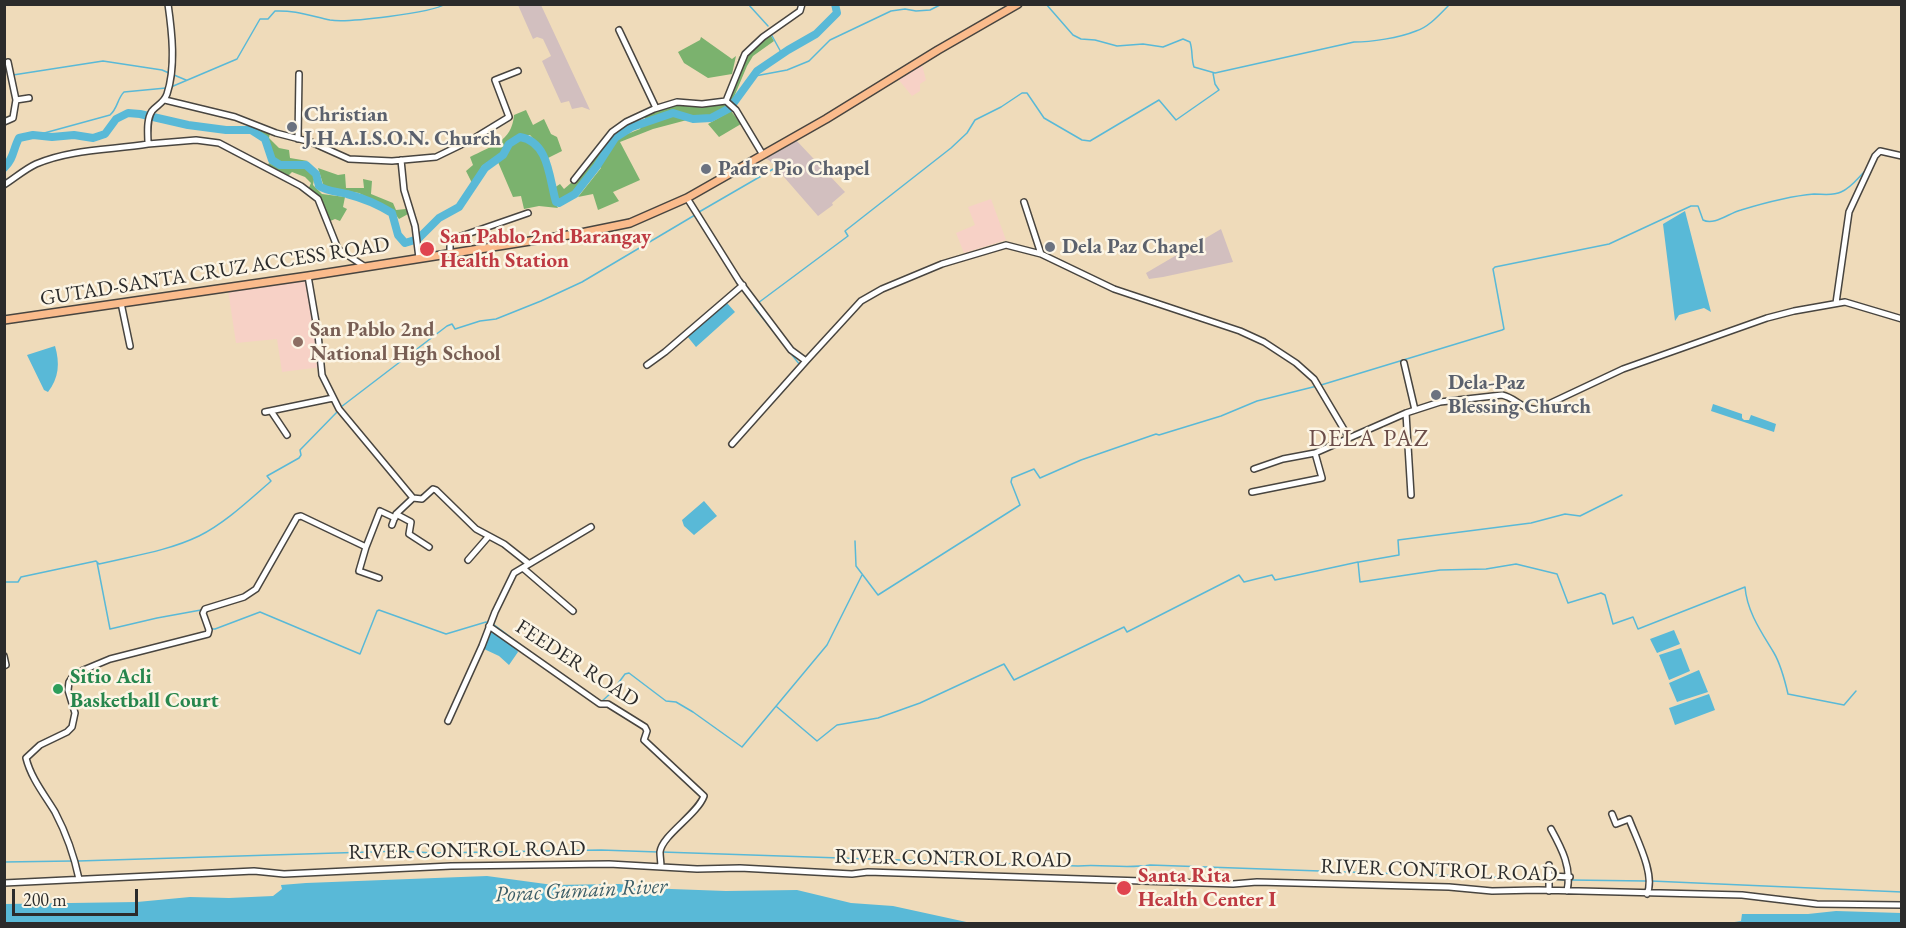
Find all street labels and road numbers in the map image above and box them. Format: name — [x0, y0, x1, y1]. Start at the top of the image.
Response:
street label: GUTAD-SANTA CRUZ ACCESS ROAD — [38, 232, 392, 312]
street label: FEEDER ROAD — [511, 615, 643, 713]
street label: RIVER CONTROL ROAD — [348, 836, 586, 866]
street label: RIVER CONTROL ROAD — [834, 844, 1072, 874]
street label: RIVER CONTROL ROAD — [1320, 854, 1558, 888]

